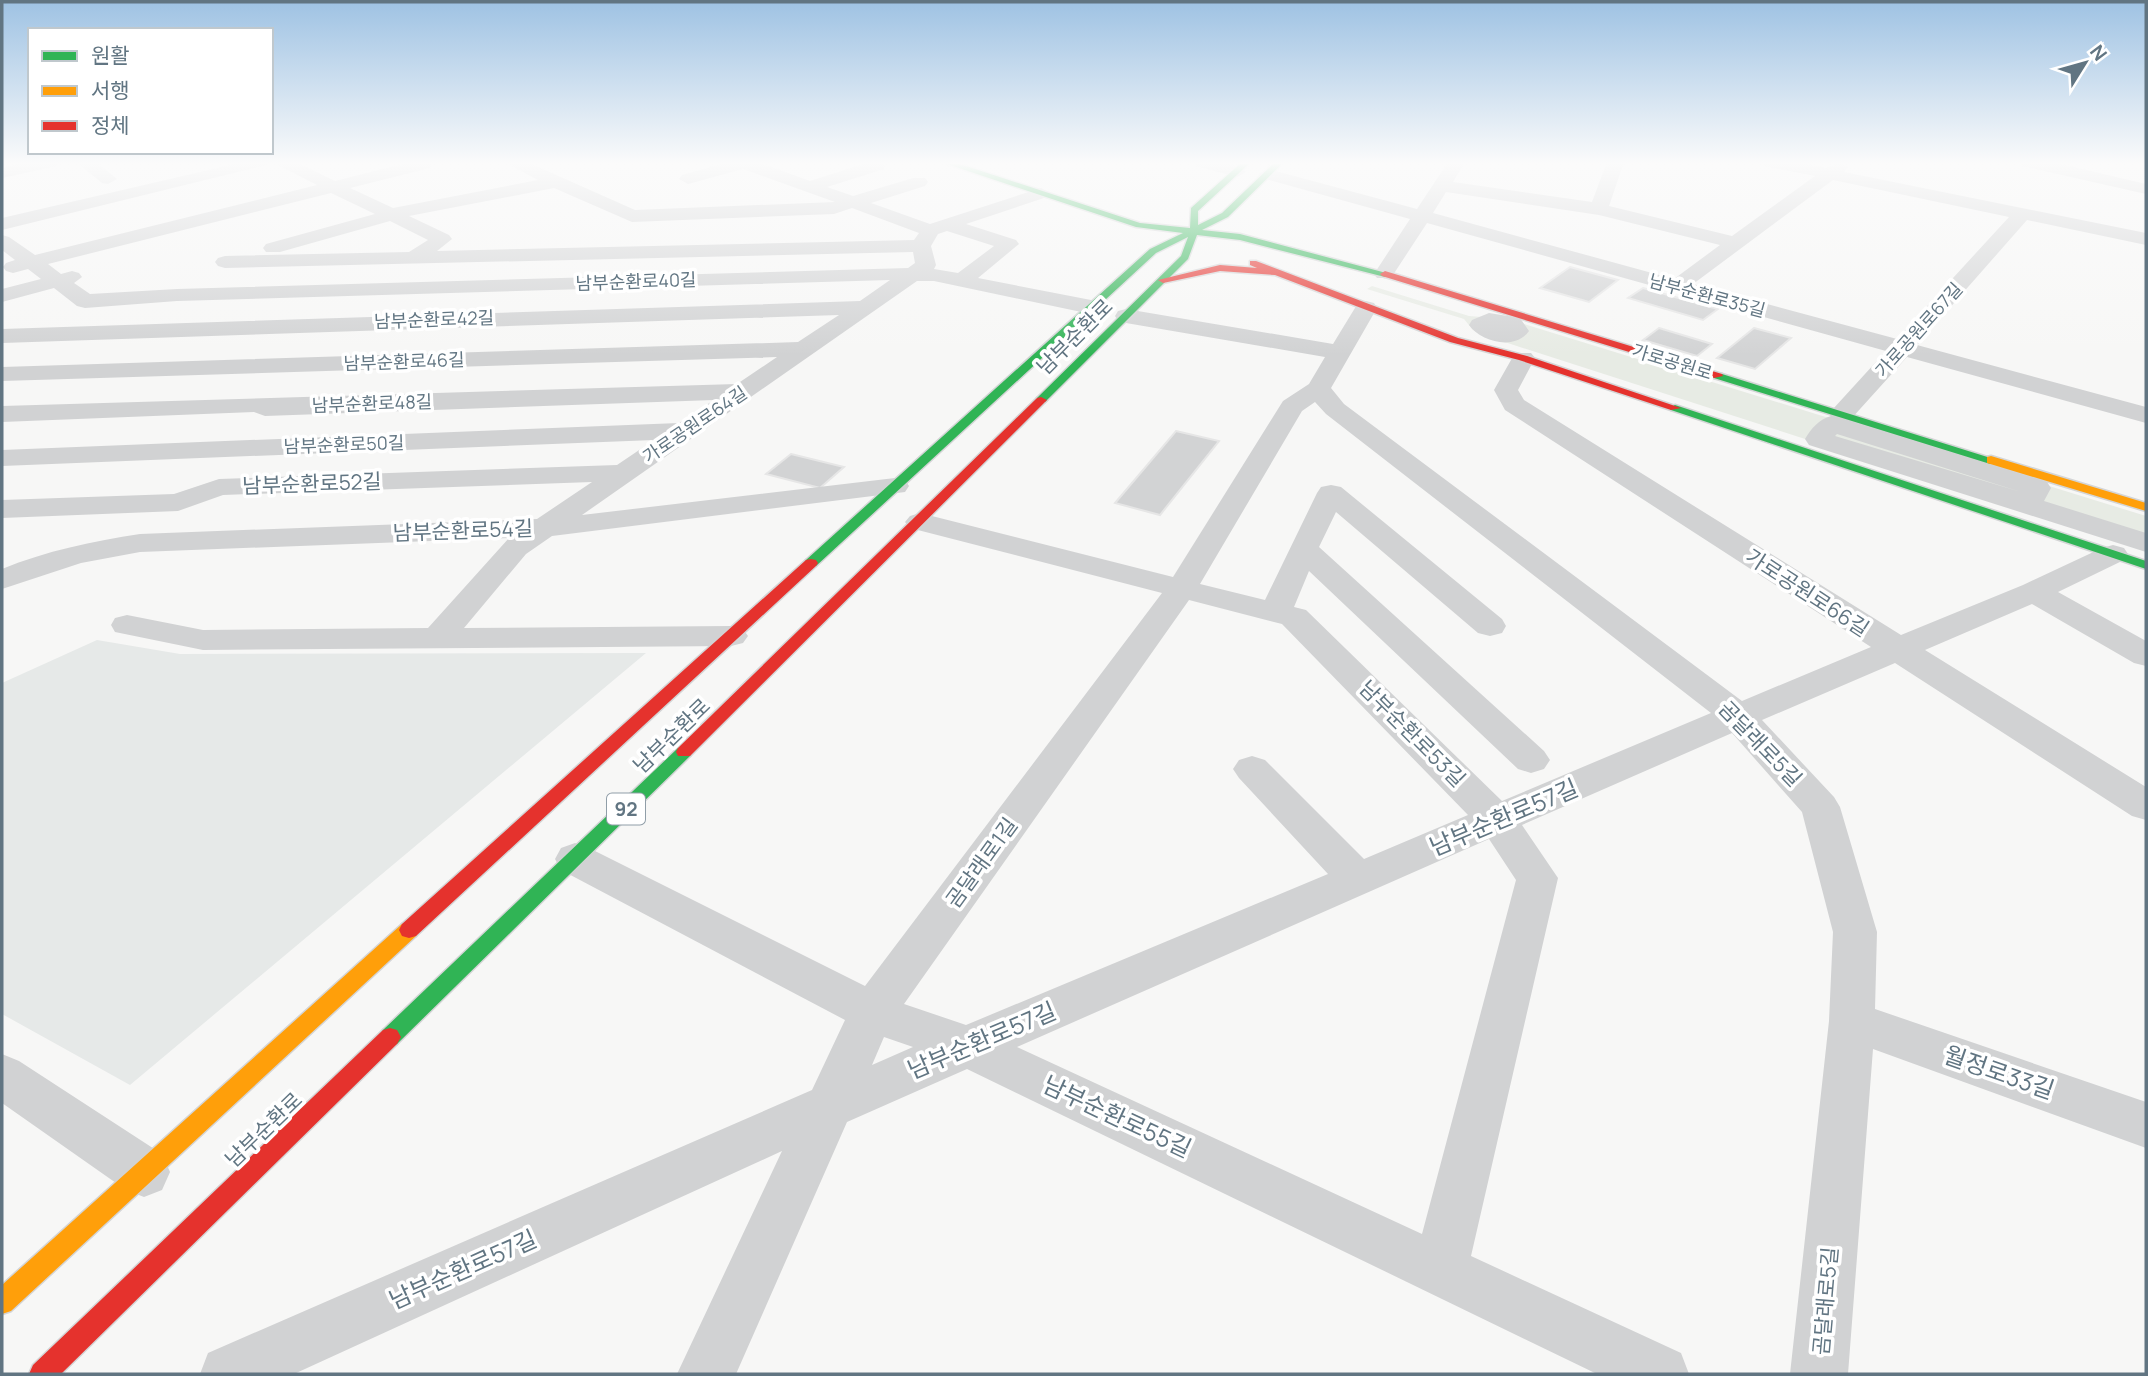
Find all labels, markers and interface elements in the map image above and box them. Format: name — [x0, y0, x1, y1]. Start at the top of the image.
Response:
legend — [28, 28, 273, 154]
north arrow — [2050, 28, 2120, 98]
text: N — [2084, 39, 2113, 66]
text: 원활 — [91, 41, 130, 69]
text: 서행 — [91, 76, 130, 104]
text: 정체 — [91, 111, 130, 139]
street label: 남부순환로40길 — [575, 267, 697, 295]
street label: 남부순환로35길 — [1646, 268, 1768, 322]
street label: 가로공원로67길 — [1869, 277, 1967, 382]
street label: 남부순환로 — [1030, 292, 1118, 380]
street label: 남부순환로42길 — [373, 305, 494, 333]
street label: 가로공원로 — [1629, 337, 1715, 385]
street label: 남부순환로46길 — [343, 347, 465, 375]
street label: 가로공원로64길 — [638, 380, 751, 468]
street label: 남부순환로48길 — [311, 389, 433, 417]
street label: 남부순환로50길 — [283, 430, 405, 458]
street label: 남부순환로52길 — [242, 467, 382, 499]
street label: 남부순환로54길 — [392, 514, 534, 546]
street label: 가로공원로66길 — [1740, 542, 1875, 643]
street label: 남부순환로53길 — [1353, 674, 1472, 793]
street label: 남부순환로 — [627, 692, 716, 779]
street label: 곰달래로5길 — [1713, 694, 1809, 792]
street label: 남부순환로57길 — [1424, 770, 1583, 863]
road number: 92 — [607, 794, 645, 824]
street label: 곰달래로1길 — [939, 812, 1023, 913]
street label: 남부순환로57길 — [902, 993, 1061, 1086]
street label: 월정로33길 — [1940, 1037, 2059, 1106]
street label: 남부순환로55길 — [1038, 1067, 1197, 1164]
street label: 남부순환로 — [219, 1086, 308, 1173]
street label: 남부순환로57길 — [383, 1221, 541, 1316]
street label: 곰달래로5길 — [1806, 1246, 1844, 1356]

